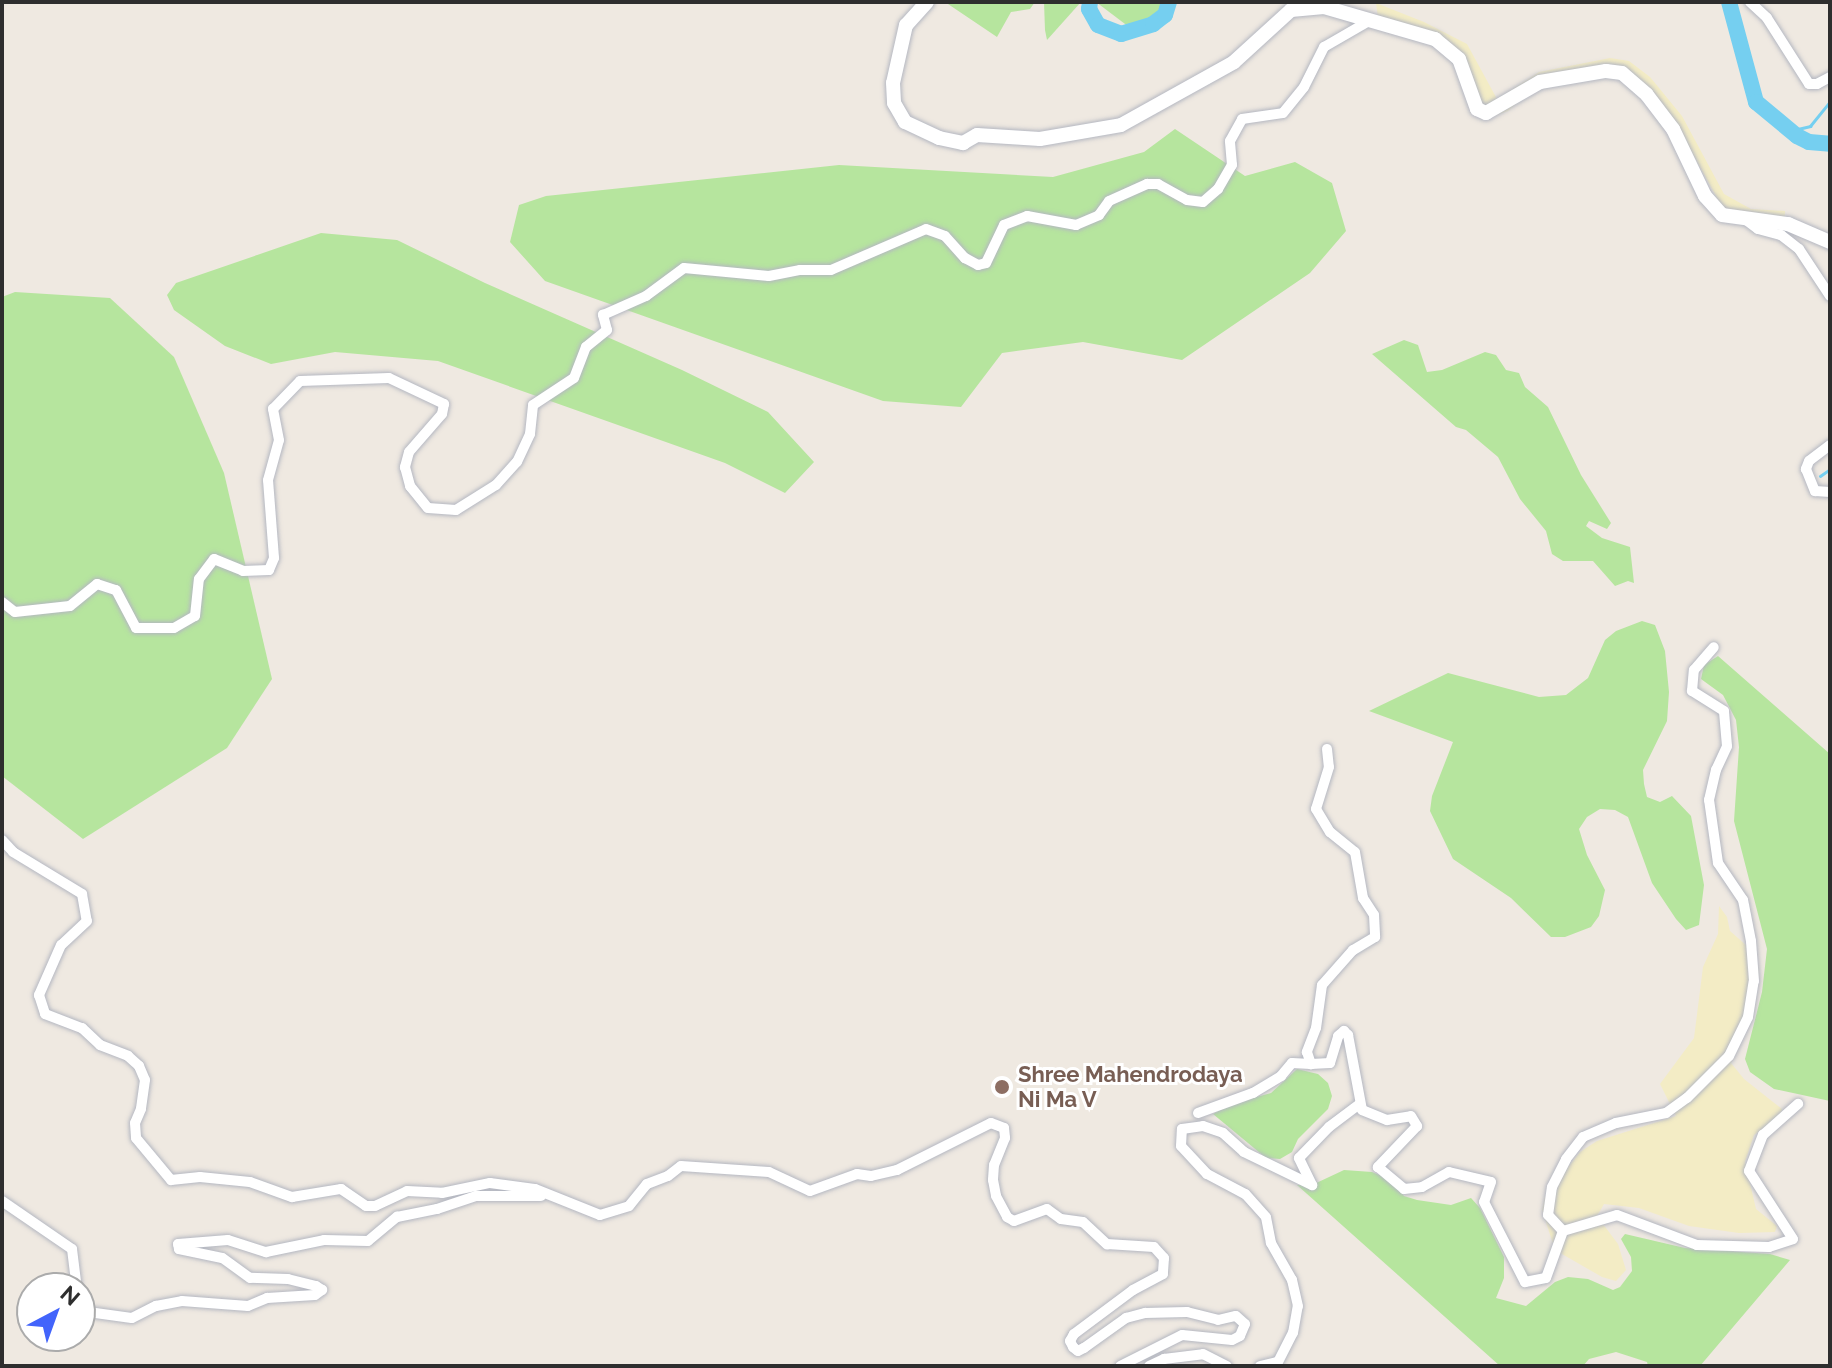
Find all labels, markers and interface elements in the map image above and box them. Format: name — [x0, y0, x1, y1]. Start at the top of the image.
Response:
place label: Shree Mahendrodaya Ni Ma V — [1018, 1061, 1243, 1112]
marker: Shree Mahendrodaya Ni Ma V — [993, 1078, 1011, 1096]
north arrow — [16, 1272, 96, 1352]
text: N — [56, 1280, 85, 1311]

